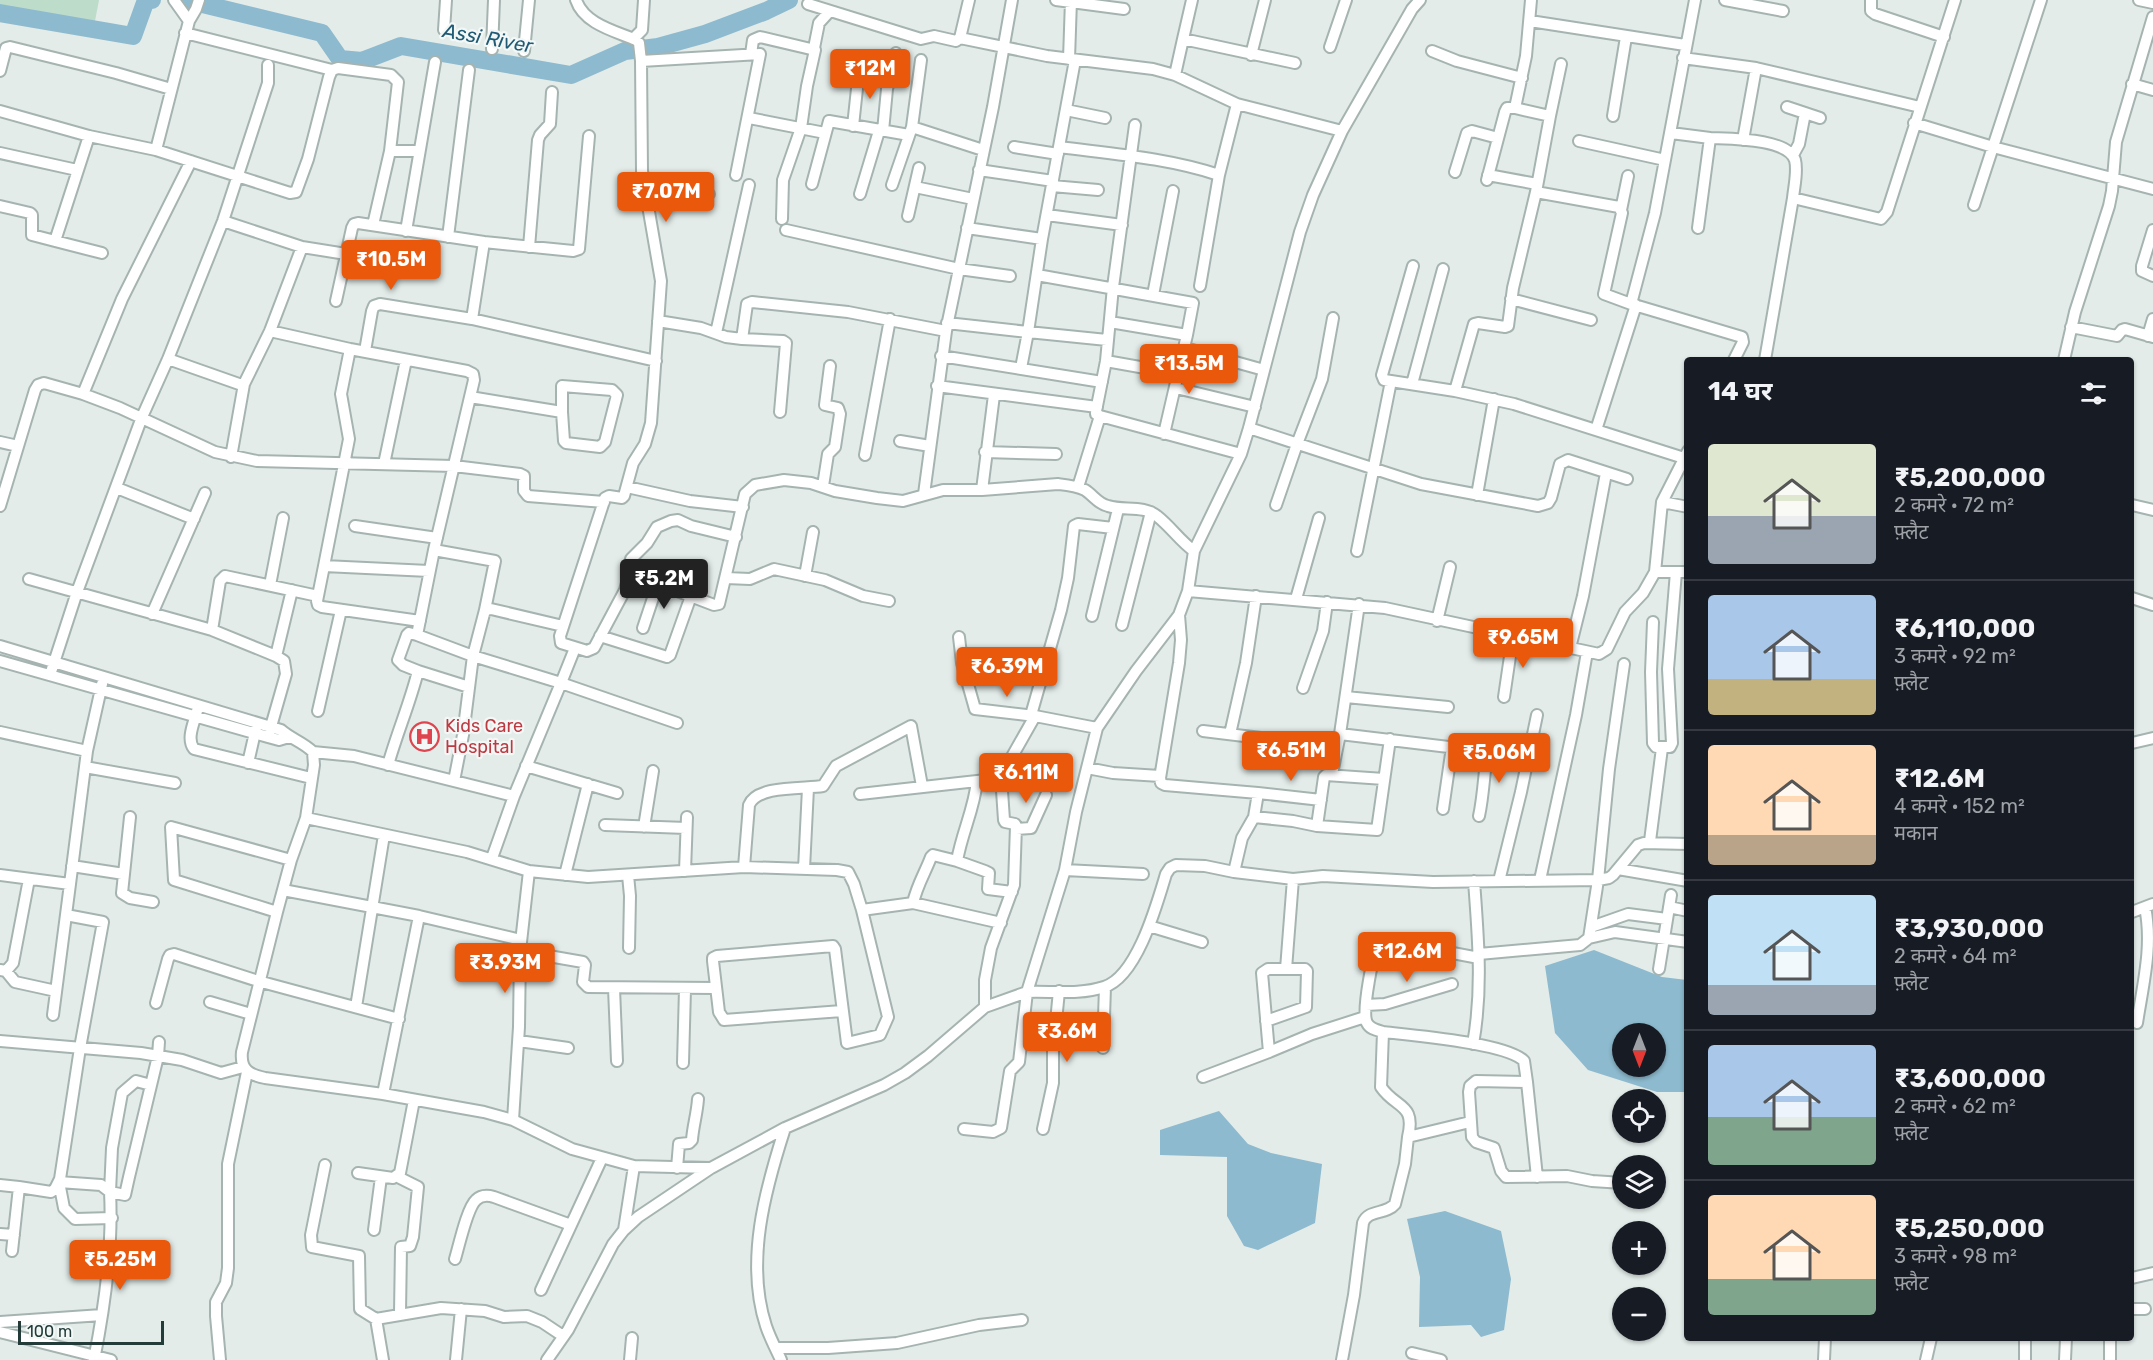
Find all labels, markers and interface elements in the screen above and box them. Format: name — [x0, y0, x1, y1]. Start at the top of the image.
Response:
water label: Assi River — [440, 18, 536, 58]
pin: ₹12M — [834, 49, 906, 100]
text: ₹12M — [844, 56, 896, 80]
pin: ₹7.07M — [617, 172, 715, 223]
text: ₹7.07M — [631, 179, 701, 203]
pin: ₹10.5M — [342, 240, 440, 291]
text: ₹10.5M — [356, 247, 426, 271]
pin: ₹13.5M — [1140, 344, 1238, 395]
text: ₹13.5M — [1154, 351, 1224, 375]
text: 14 घर — [1708, 376, 1773, 407]
icon: filters — [2077, 377, 2110, 410]
text: ₹5,200,000 — [1894, 462, 2046, 493]
icon: home — [1756, 468, 1828, 540]
text: 2 कमरे · 72 m² — [1894, 493, 2014, 517]
text: फ़्लैट — [1894, 520, 1929, 544]
pin: ₹5.2M — [622, 559, 706, 610]
text: ₹5.2M — [634, 566, 694, 590]
text: ₹6,110,000 — [1894, 613, 2036, 644]
pin: ₹9.65M — [1474, 618, 1572, 669]
icon: home — [1756, 619, 1828, 691]
text: ₹9.65M — [1487, 625, 1559, 649]
text: 3 कमरे · 92 m² — [1894, 644, 2016, 668]
pin: ₹6.39M — [958, 647, 1056, 698]
text: ₹6.39M — [970, 654, 1044, 678]
text: फ़्लैट — [1894, 671, 1929, 695]
place label: Kids Care Hospital — [445, 715, 523, 758]
hospital icon: Kids Care Hospital — [408, 720, 440, 752]
pin: ₹6.51M — [1242, 731, 1340, 782]
pin: ₹5.06M — [1450, 733, 1548, 784]
text: ₹6.51M — [1256, 738, 1326, 762]
text: ₹5.06M — [1462, 740, 1536, 764]
pin: ₹6.11M — [977, 753, 1075, 804]
text: ₹6.11M — [993, 760, 1059, 784]
text: ₹12.6M — [1894, 763, 1985, 794]
icon: home — [1756, 769, 1828, 841]
text: 4 कमरे · 152 m² — [1894, 794, 2025, 818]
text: मकान — [1894, 821, 1938, 845]
text: ₹3,930,000 — [1894, 913, 2044, 944]
icon: home — [1756, 919, 1828, 991]
pin: ₹12.6M — [1358, 932, 1456, 983]
text: ₹12.6M — [1372, 939, 1442, 963]
pin: ₹3.93M — [456, 943, 554, 994]
text: 2 कमरे · 64 m² — [1894, 944, 2017, 968]
text: ₹3.93M — [469, 950, 541, 974]
text: फ़्लैट — [1894, 971, 1929, 995]
pin: ₹3.6M — [1025, 1012, 1109, 1063]
text: ₹3.6M — [1037, 1019, 1097, 1043]
north arrow — [1612, 1023, 1666, 1077]
map controls — [1612, 1023, 1666, 1341]
text: ₹3,600,000 — [1894, 1063, 2046, 1094]
icon: home — [1756, 1069, 1828, 1141]
button: locate — [1612, 1089, 1666, 1143]
text: 2 कमरे · 62 m² — [1894, 1094, 2016, 1118]
text: फ़्लैट — [1894, 1121, 1929, 1145]
button: layers — [1612, 1155, 1666, 1209]
text: ₹5,250,000 — [1894, 1213, 2045, 1244]
icon: home — [1756, 1219, 1828, 1291]
button: + — [1612, 1221, 1666, 1275]
pin: ₹5.25M — [71, 1240, 169, 1291]
text: 3 कमरे · 98 m² — [1894, 1244, 2017, 1268]
text: ₹5.25M — [84, 1247, 157, 1271]
text: फ़्लैट — [1894, 1271, 1929, 1295]
button: − — [1612, 1287, 1666, 1341]
scale bar — [18, 1318, 164, 1346]
text: 100 m — [27, 1322, 72, 1341]

